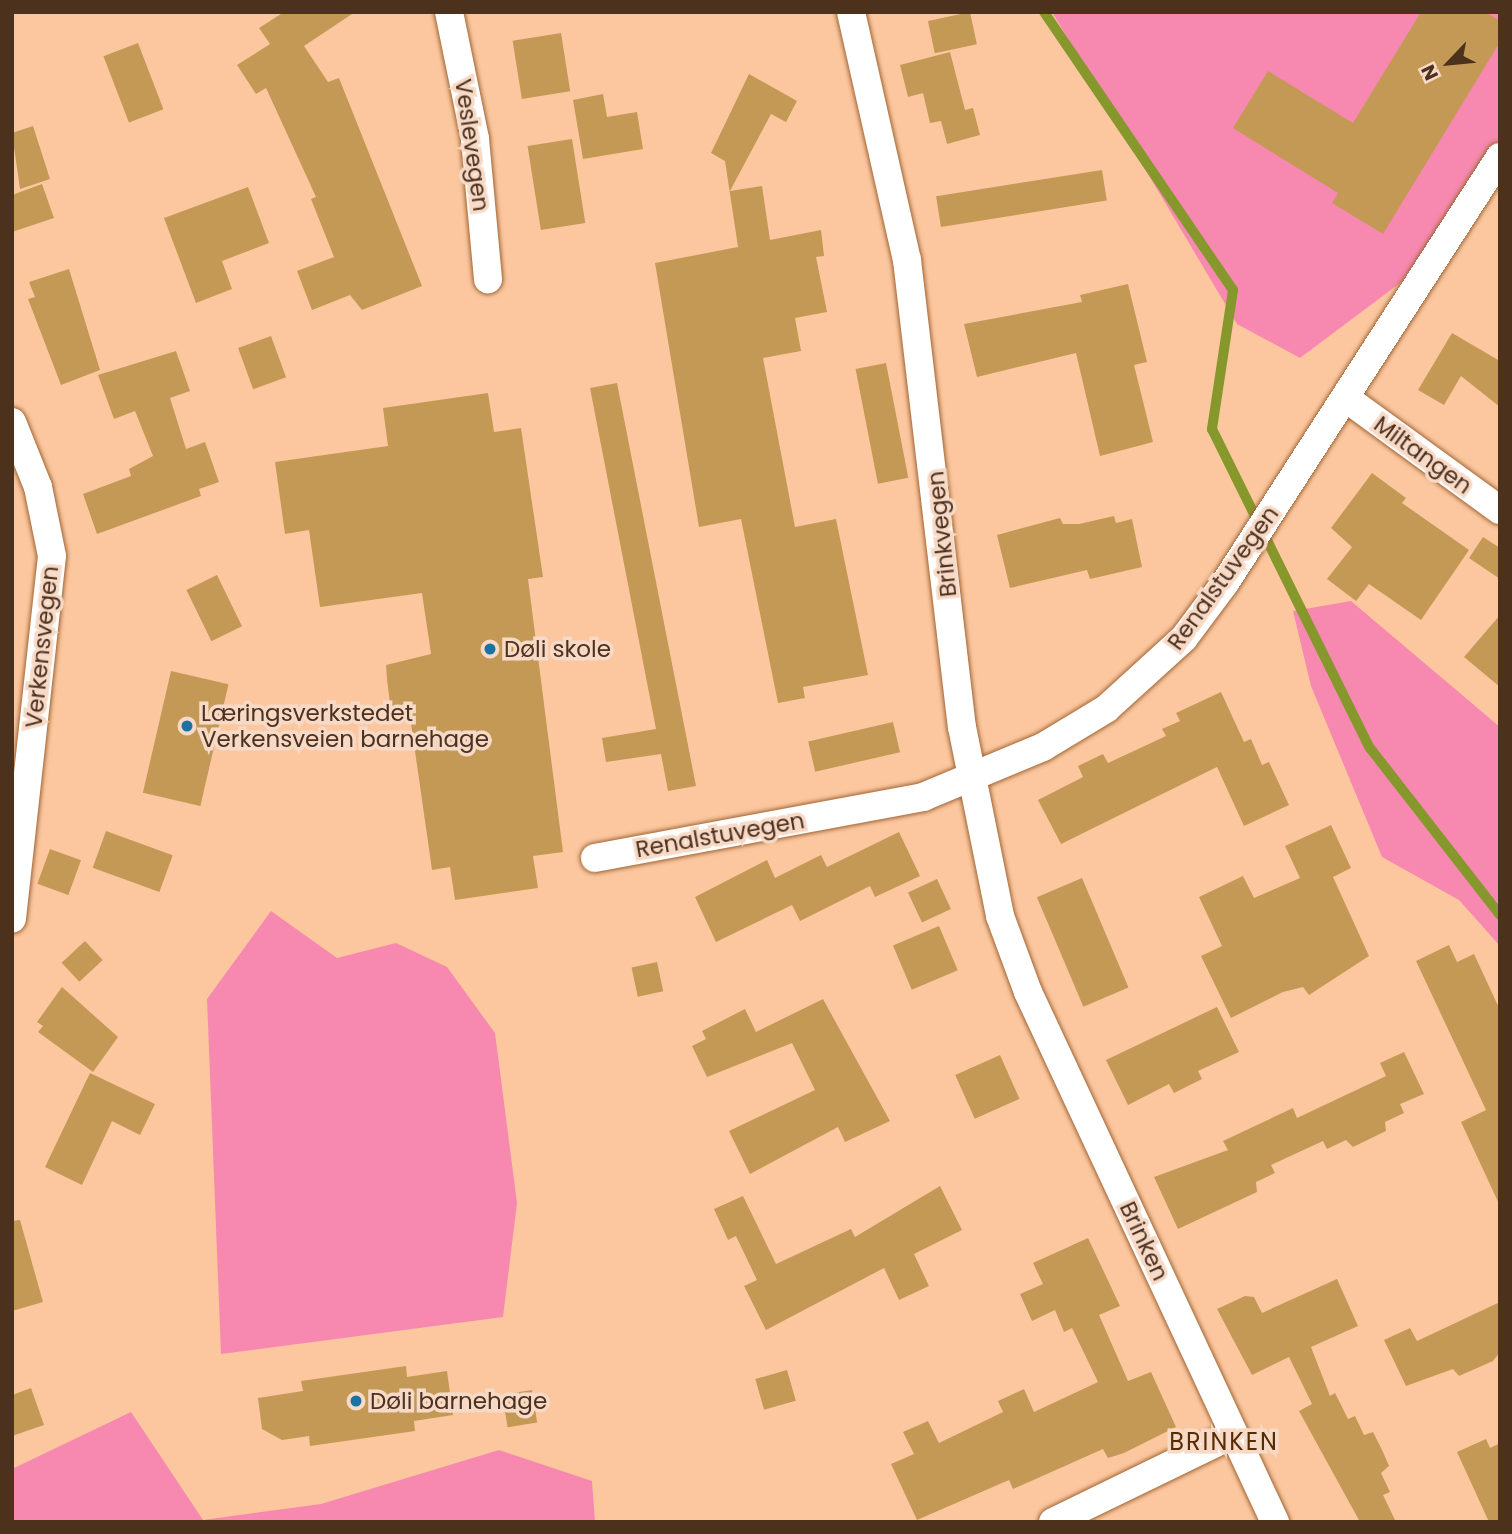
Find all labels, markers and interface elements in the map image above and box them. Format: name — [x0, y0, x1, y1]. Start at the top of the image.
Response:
north arrow — [1414, 28, 1484, 98]
text: N — [1414, 60, 1445, 85]
street label: Veslevegen — [449, 77, 495, 213]
street label: Miltangen — [1369, 410, 1477, 500]
street label: Brinkvegen — [922, 470, 962, 598]
street label: Renalstuvegen — [1162, 501, 1284, 655]
street label: Verkensvegen — [20, 565, 64, 729]
place label: Døli skole — [504, 635, 611, 663]
marker: Døli skole — [482, 641, 498, 657]
place label: Læringsverkstedet Verkensveien barnehage — [201, 699, 489, 753]
marker: Læringsverkstedet Verkensveien barnehage — [179, 718, 195, 734]
street label: Renalstuvegen — [633, 807, 807, 863]
street label: Brinken — [1114, 1197, 1174, 1285]
place label: Døli barnehage — [370, 1387, 547, 1415]
marker: Døli barnehage — [348, 1393, 364, 1409]
district label: BRINKEN — [1170, 1428, 1278, 1456]

